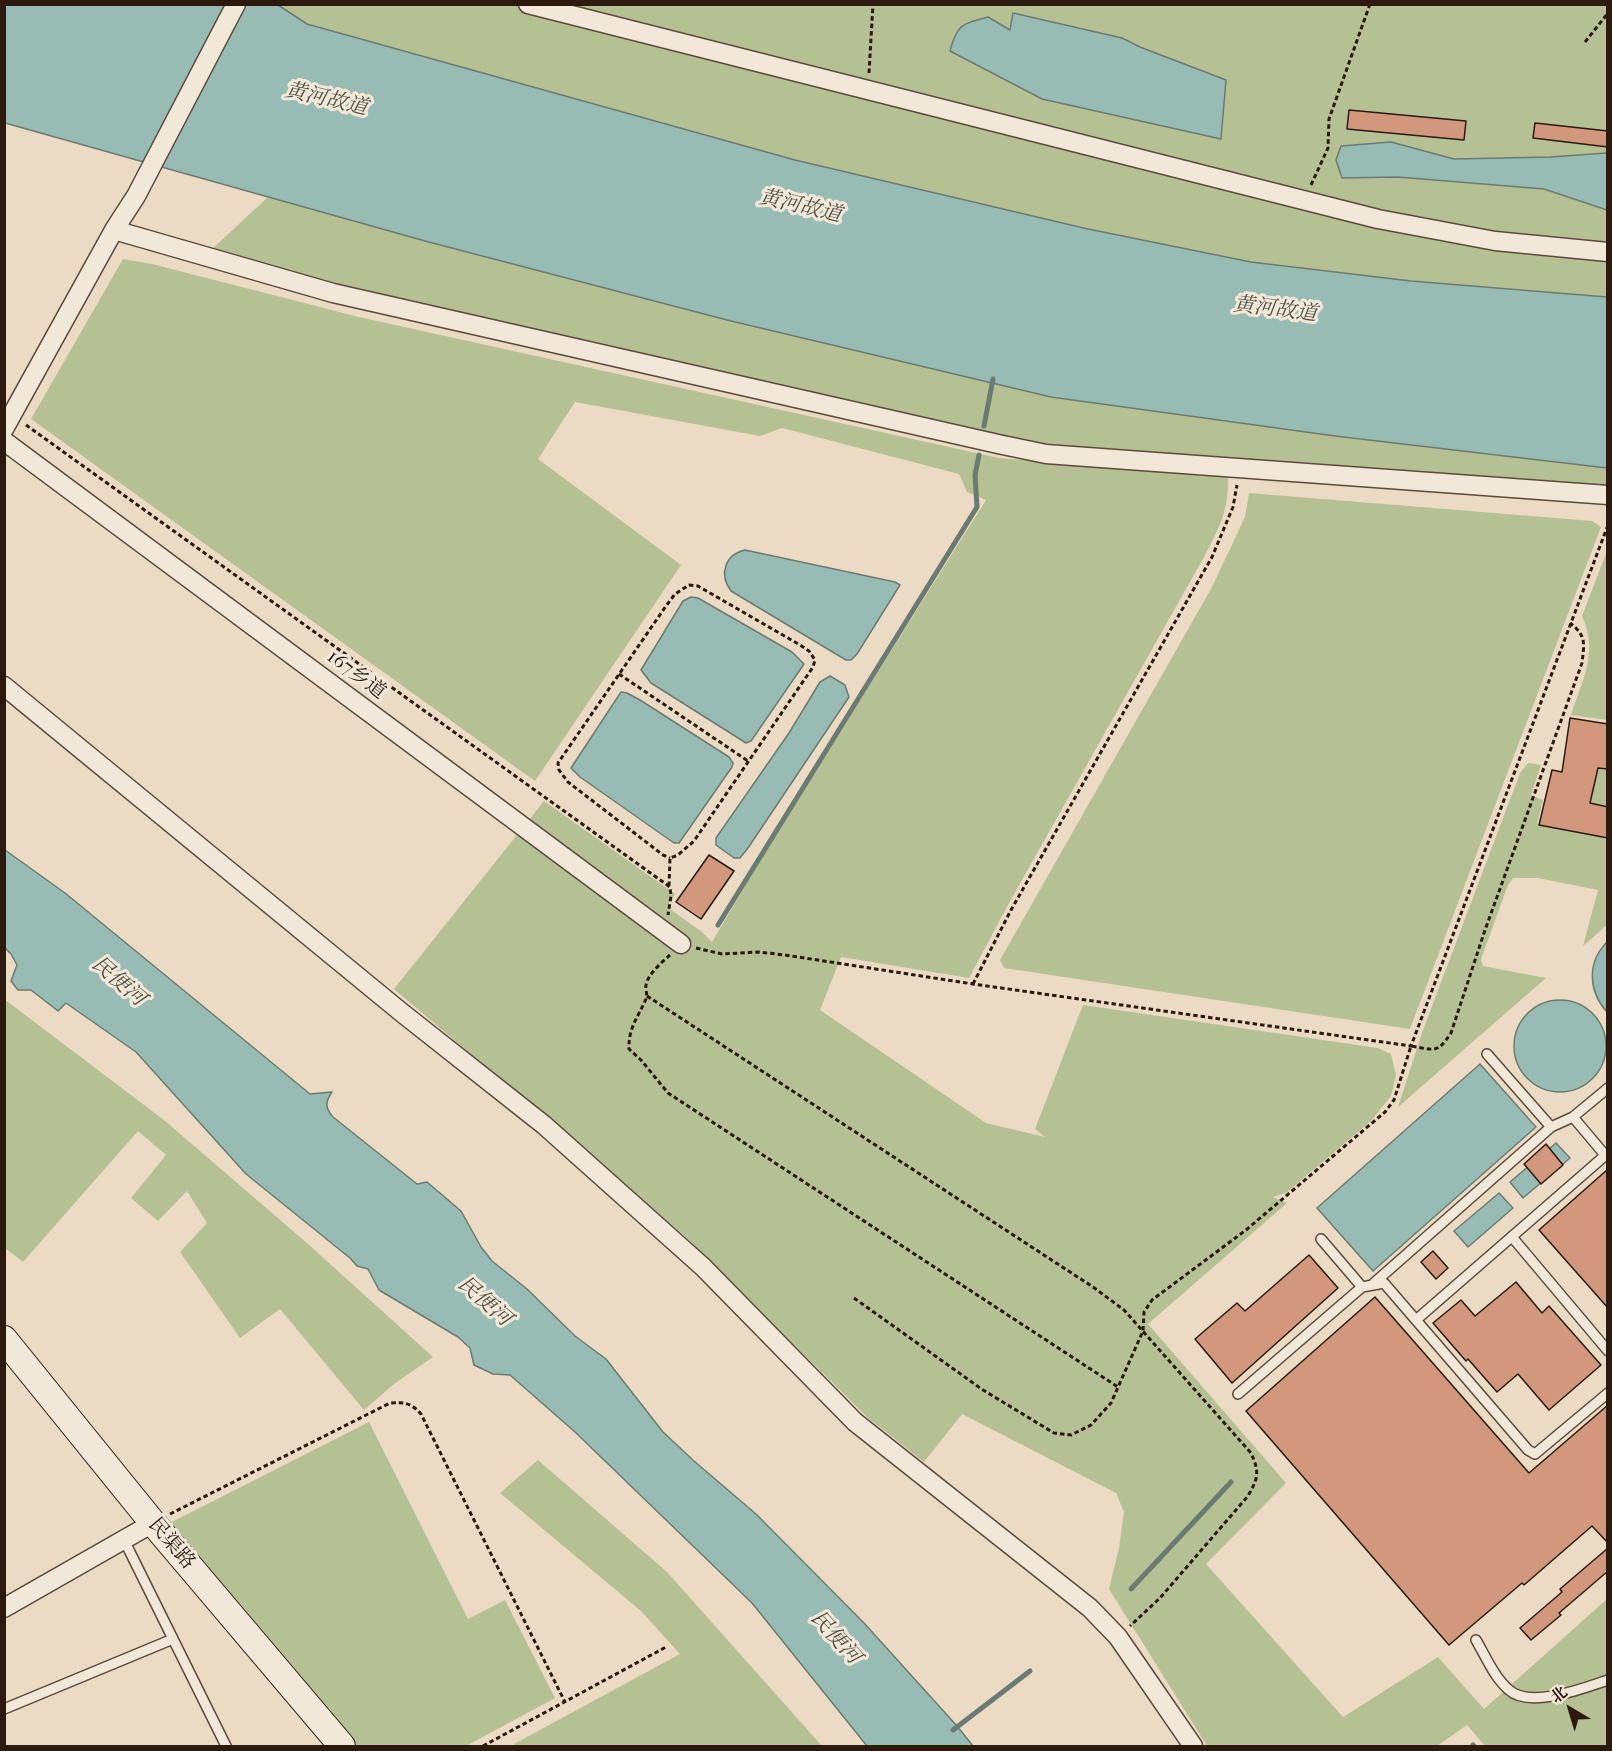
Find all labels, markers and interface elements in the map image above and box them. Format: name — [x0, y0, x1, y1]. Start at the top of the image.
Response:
water label: 黄河故道 — [282, 78, 370, 122]
water label: 黄河故道 — [756, 185, 844, 229]
water label: 黄河故道 — [1232, 292, 1318, 328]
street label: 167乡道 — [322, 645, 390, 705]
water label: 民便河 — [86, 952, 150, 1012]
water label: 民便河 — [452, 1272, 516, 1332]
street label: 民渠路 — [143, 1513, 199, 1575]
water label: 民便河 — [805, 1606, 865, 1670]
north arrow — [1540, 1679, 1600, 1739]
text: 北 — [1546, 1682, 1571, 1707]

